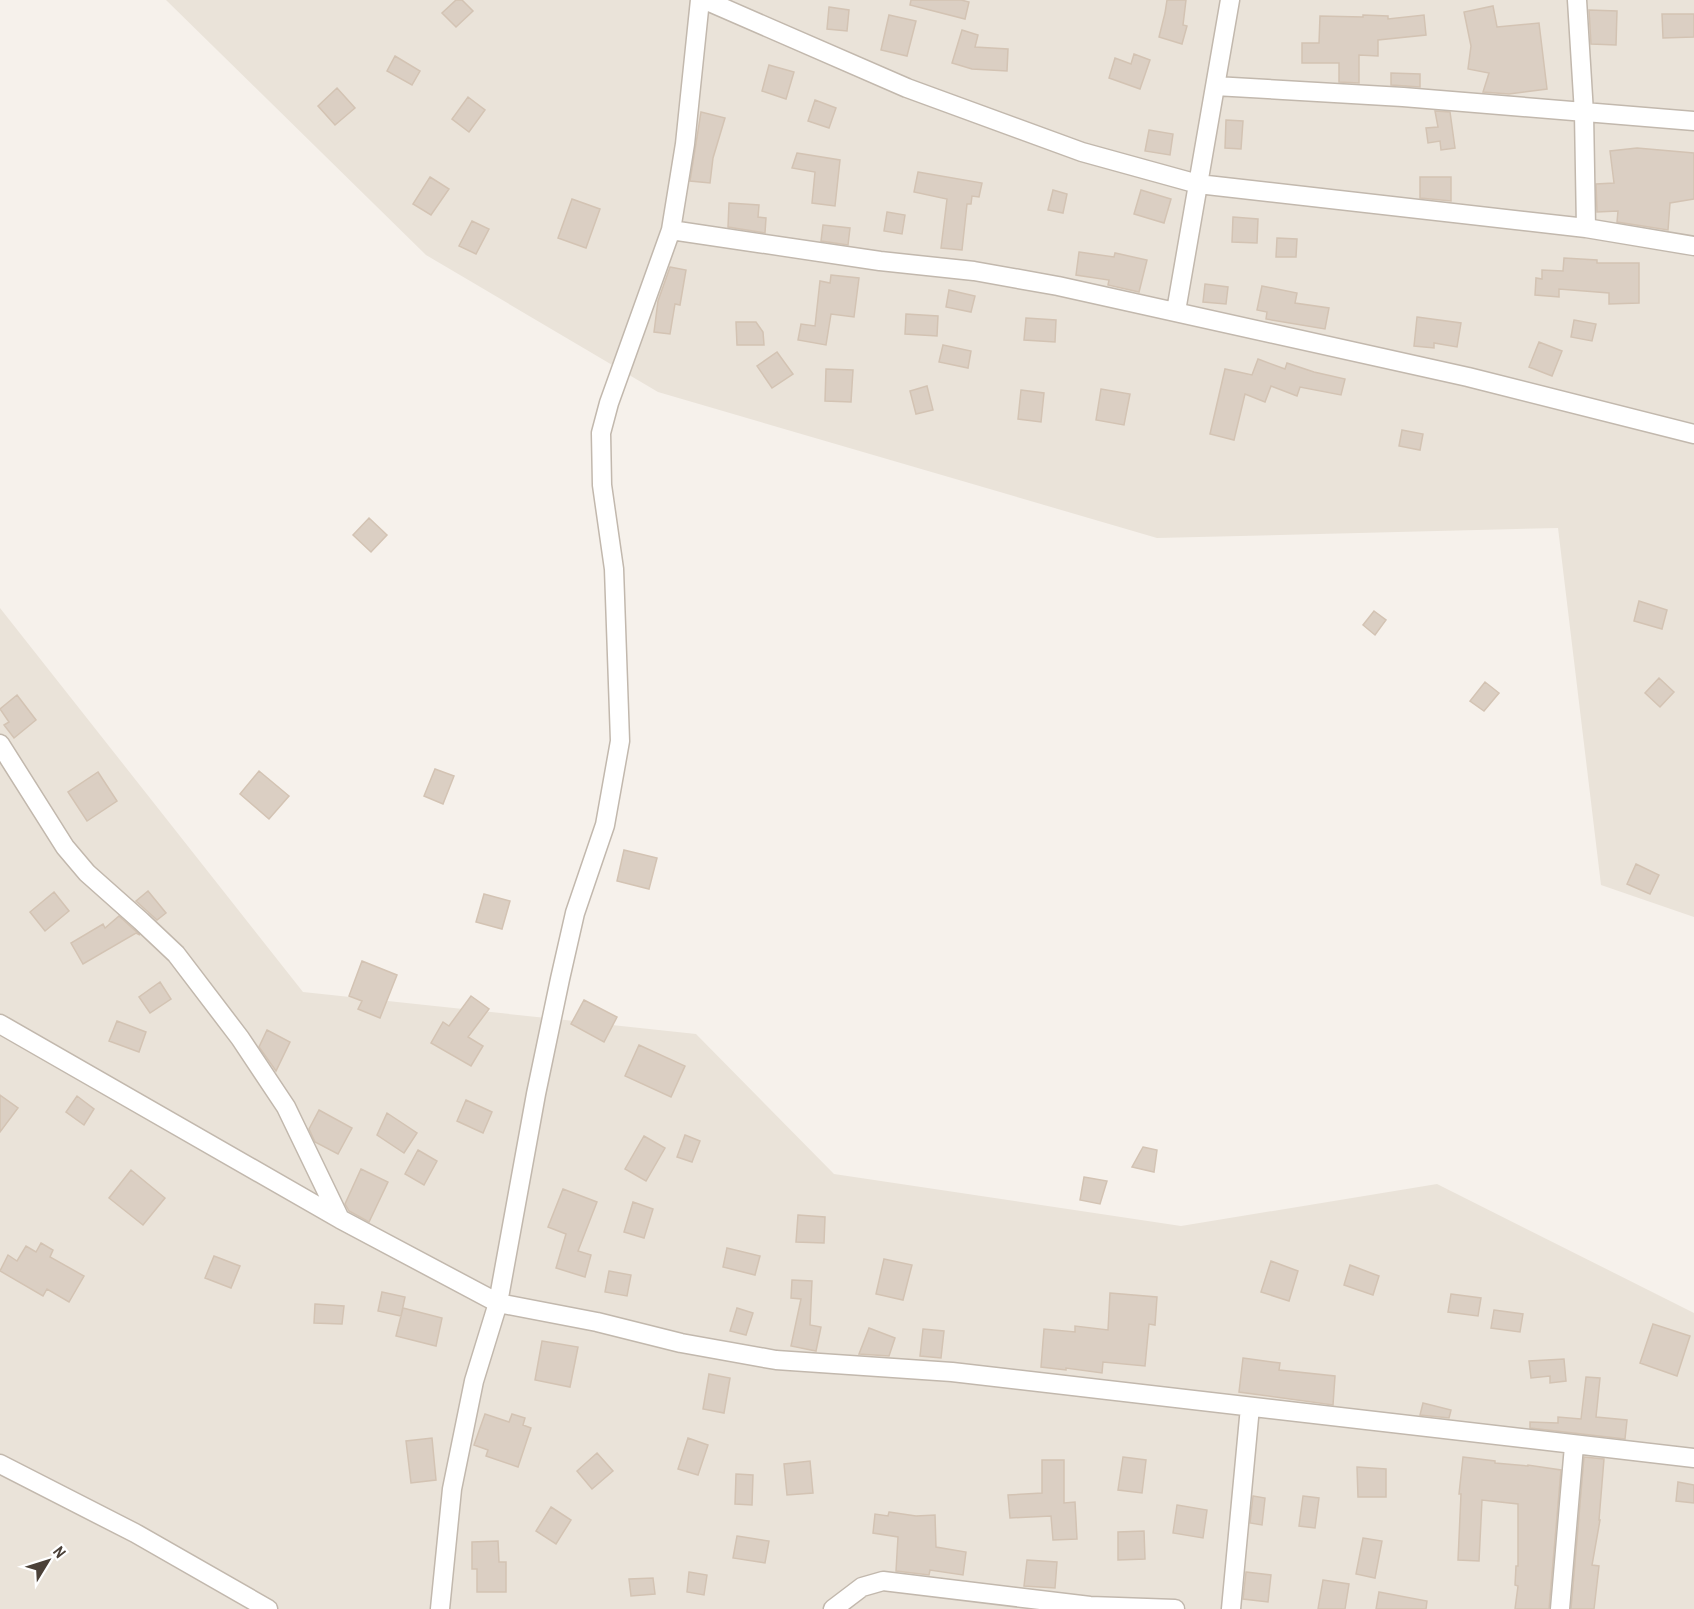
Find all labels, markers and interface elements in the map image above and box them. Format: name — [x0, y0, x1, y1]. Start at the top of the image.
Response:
north arrow — [18, 1531, 78, 1591]
text: N — [48, 1541, 71, 1562]

